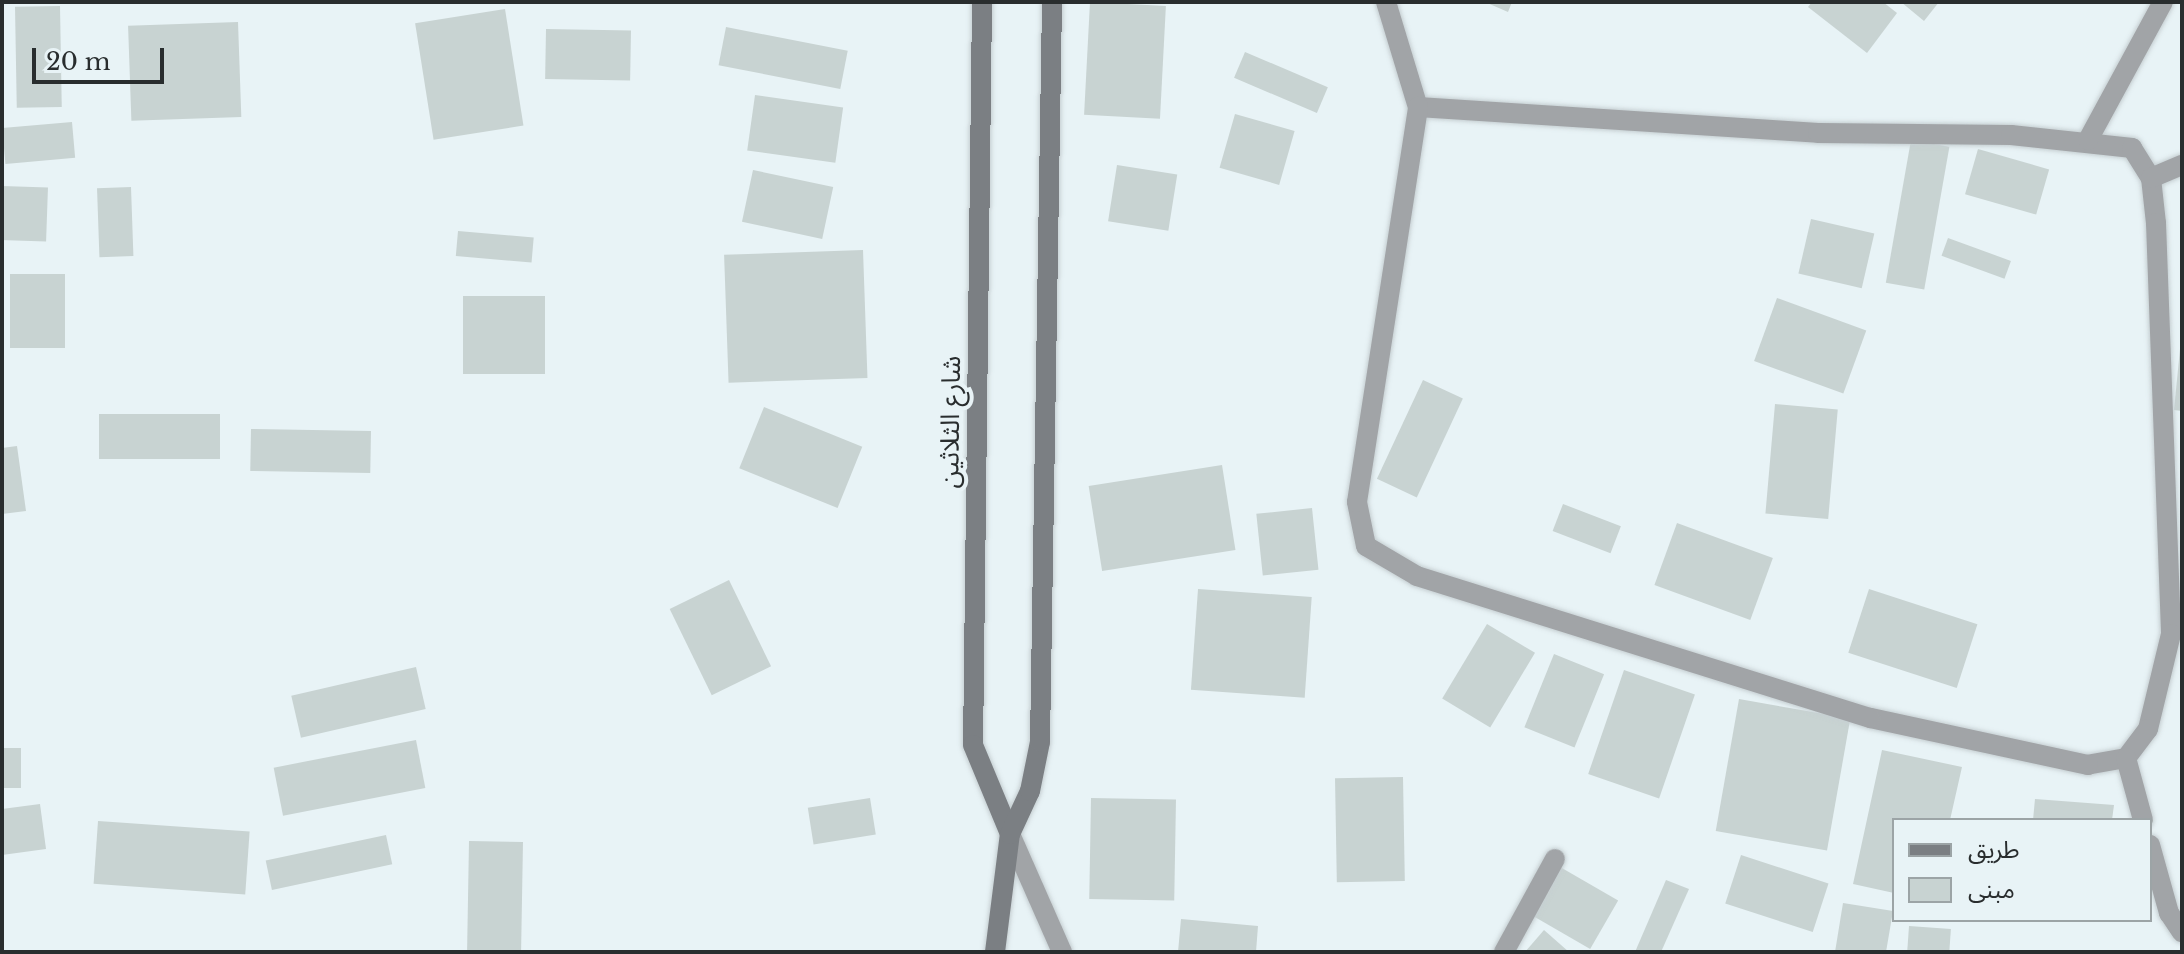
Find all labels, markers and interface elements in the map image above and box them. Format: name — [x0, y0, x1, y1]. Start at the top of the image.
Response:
scale bar — [36, 32, 168, 82]
text: 20 m — [46, 47, 111, 76]
street label: شارع الثلاثين — [934, 355, 968, 489]
legend — [1892, 818, 2152, 922]
text: طريق — [1968, 835, 2020, 864]
text: مبنى — [1968, 875, 2015, 904]

